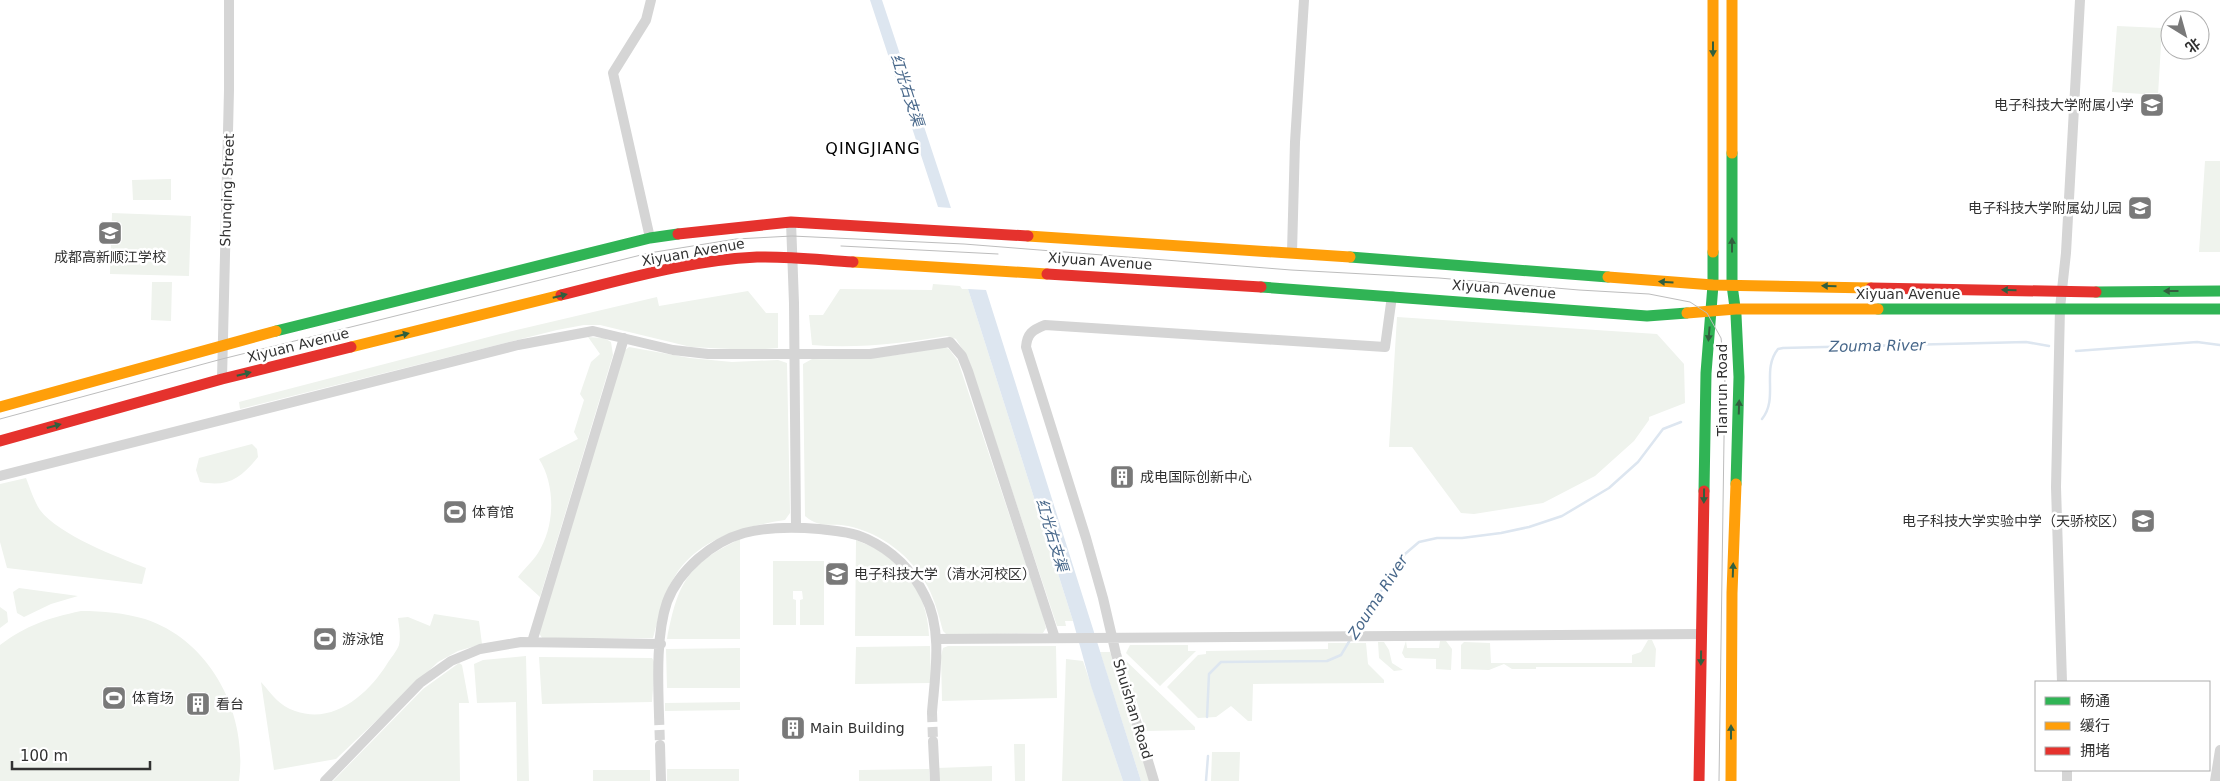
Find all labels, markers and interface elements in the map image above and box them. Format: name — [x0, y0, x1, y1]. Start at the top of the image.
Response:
north arrow — [2160, 10, 2210, 60]
text: 北 — [2182, 35, 2203, 56]
one-way arrow — [1709, 41, 1717, 57]
water label: 红光右支渠 — [887, 52, 928, 130]
school or university icon: 电子科技大学附属小学 — [2139, 92, 2165, 118]
place label: 电子科技大学附属小学 — [1994, 97, 2134, 113]
street label: Shunqing Street — [217, 133, 237, 247]
district label: QINGJIANG — [825, 139, 921, 158]
school or university icon: 电子科技大学附属幼儿园 — [2127, 195, 2153, 221]
place label: 电子科技大学附属幼儿园 — [1968, 200, 2122, 216]
school or university icon: 成都高新顺江学校 — [97, 220, 123, 246]
street label: Xiyuan Avenue — [640, 235, 746, 269]
one-way arrow — [1728, 237, 1736, 253]
place label: 成都高新顺江学校 — [54, 249, 166, 265]
street label: Xiyuan Avenue — [1047, 249, 1153, 273]
street label: Xiyuan Avenue — [1451, 276, 1557, 302]
one-way arrow — [1658, 277, 1674, 285]
one-way arrow — [1821, 282, 1837, 290]
street label: Xiyuan Avenue — [1856, 286, 1960, 302]
one-way arrow — [2001, 286, 2017, 294]
one-way arrow — [2163, 287, 2179, 295]
one-way arrow — [552, 292, 567, 300]
street label: Xiyuan Avenue — [245, 325, 351, 365]
one-way arrow — [1705, 326, 1713, 342]
one-way arrow — [394, 331, 409, 339]
water label: Zouma River — [1828, 336, 1926, 356]
street label: Tianrun Road — [1714, 344, 1730, 437]
one-way arrow — [237, 370, 252, 378]
one-way arrow — [1735, 399, 1743, 415]
one-way arrow — [46, 421, 61, 429]
building icon: 成电国际创新中心 — [1109, 464, 1135, 490]
place label: 成电国际创新中心 — [1140, 469, 1252, 485]
one-way arrow — [1700, 488, 1708, 504]
water label: 红光右支渠 — [1032, 496, 1072, 575]
sports icon: 体育馆 — [442, 499, 468, 525]
place label: 体育馆 — [472, 504, 514, 520]
school or university icon: 电子科技大学实验中学（天骄校区） — [2130, 508, 2156, 534]
place label: 电子科技大学实验中学（天骄校区） — [1902, 513, 2126, 529]
water label: Zouma River — [1344, 551, 1412, 643]
school or university icon: 电子科技大学（清水河校区） — [824, 561, 850, 587]
one-way arrow — [1729, 562, 1737, 578]
place label: 电子科技大学（清水河校区） — [854, 566, 1036, 582]
sports icon: 游泳馆 — [312, 626, 338, 652]
place label: 游泳馆 — [342, 631, 384, 647]
one-way arrow — [1697, 651, 1705, 667]
street label: Shuishan Road — [1110, 657, 1156, 761]
legend — [2035, 681, 2210, 771]
sports icon: 体育场 — [101, 685, 127, 711]
place label: 体育场 — [132, 690, 174, 706]
building icon: 看台 — [185, 691, 211, 717]
text: 畅通 — [2080, 692, 2110, 710]
place label: 看台 — [216, 696, 244, 712]
building icon: Main Building — [780, 715, 806, 741]
text: 缓行 — [2080, 717, 2110, 735]
place label: Main Building — [810, 720, 905, 736]
one-way arrow — [1727, 724, 1735, 740]
scale bar — [12, 738, 150, 770]
text: 拥堵 — [2080, 742, 2110, 760]
text: 100 m — [20, 747, 68, 765]

